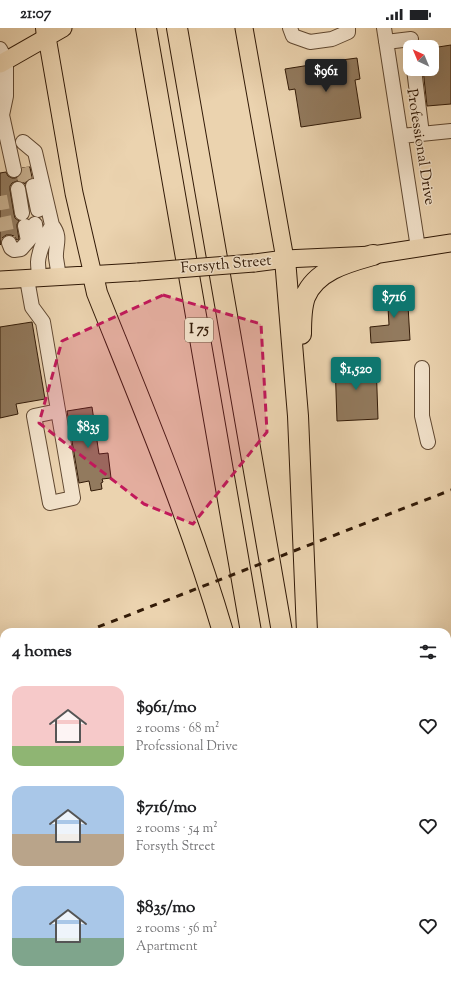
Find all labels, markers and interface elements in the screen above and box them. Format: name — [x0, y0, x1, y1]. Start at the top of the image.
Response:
text: 21:07 — [20, 4, 51, 25]
north arrow — [403, 40, 439, 76]
map controls — [403, 40, 439, 76]
pin: $961 — [302, 59, 350, 93]
text: $961 — [314, 63, 338, 81]
street label: Professional Drive — [400, 87, 440, 207]
street label: Forsyth Street — [180, 251, 272, 279]
pin: $716 — [370, 285, 418, 319]
text: $716 — [382, 289, 406, 307]
road number: I 75 — [185, 318, 213, 342]
pin: $1,520 — [323, 357, 389, 391]
text: $1,520 — [340, 361, 372, 379]
pin: $835 — [64, 415, 112, 449]
text: $835 — [76, 419, 100, 437]
text: 4 homes — [12, 640, 72, 664]
icon: filters — [417, 641, 439, 663]
text: $961/mo — [136, 696, 196, 720]
icon: home — [44, 702, 92, 750]
icon: heart — [417, 715, 439, 737]
text: 2 rooms · 68 m² — [136, 720, 220, 738]
text: Professional Drive — [136, 738, 238, 756]
text: $716/mo — [136, 796, 197, 820]
icon: home — [44, 802, 92, 850]
icon: heart — [417, 815, 439, 837]
text: 2 rooms · 54 m² — [136, 820, 218, 838]
text: Forsyth Street — [136, 838, 215, 856]
text: $835/mo — [136, 896, 195, 920]
icon: home — [44, 902, 92, 950]
icon: heart — [417, 915, 439, 937]
text: 2 rooms · 56 m² — [136, 920, 217, 938]
text: Apartment — [136, 938, 197, 956]

